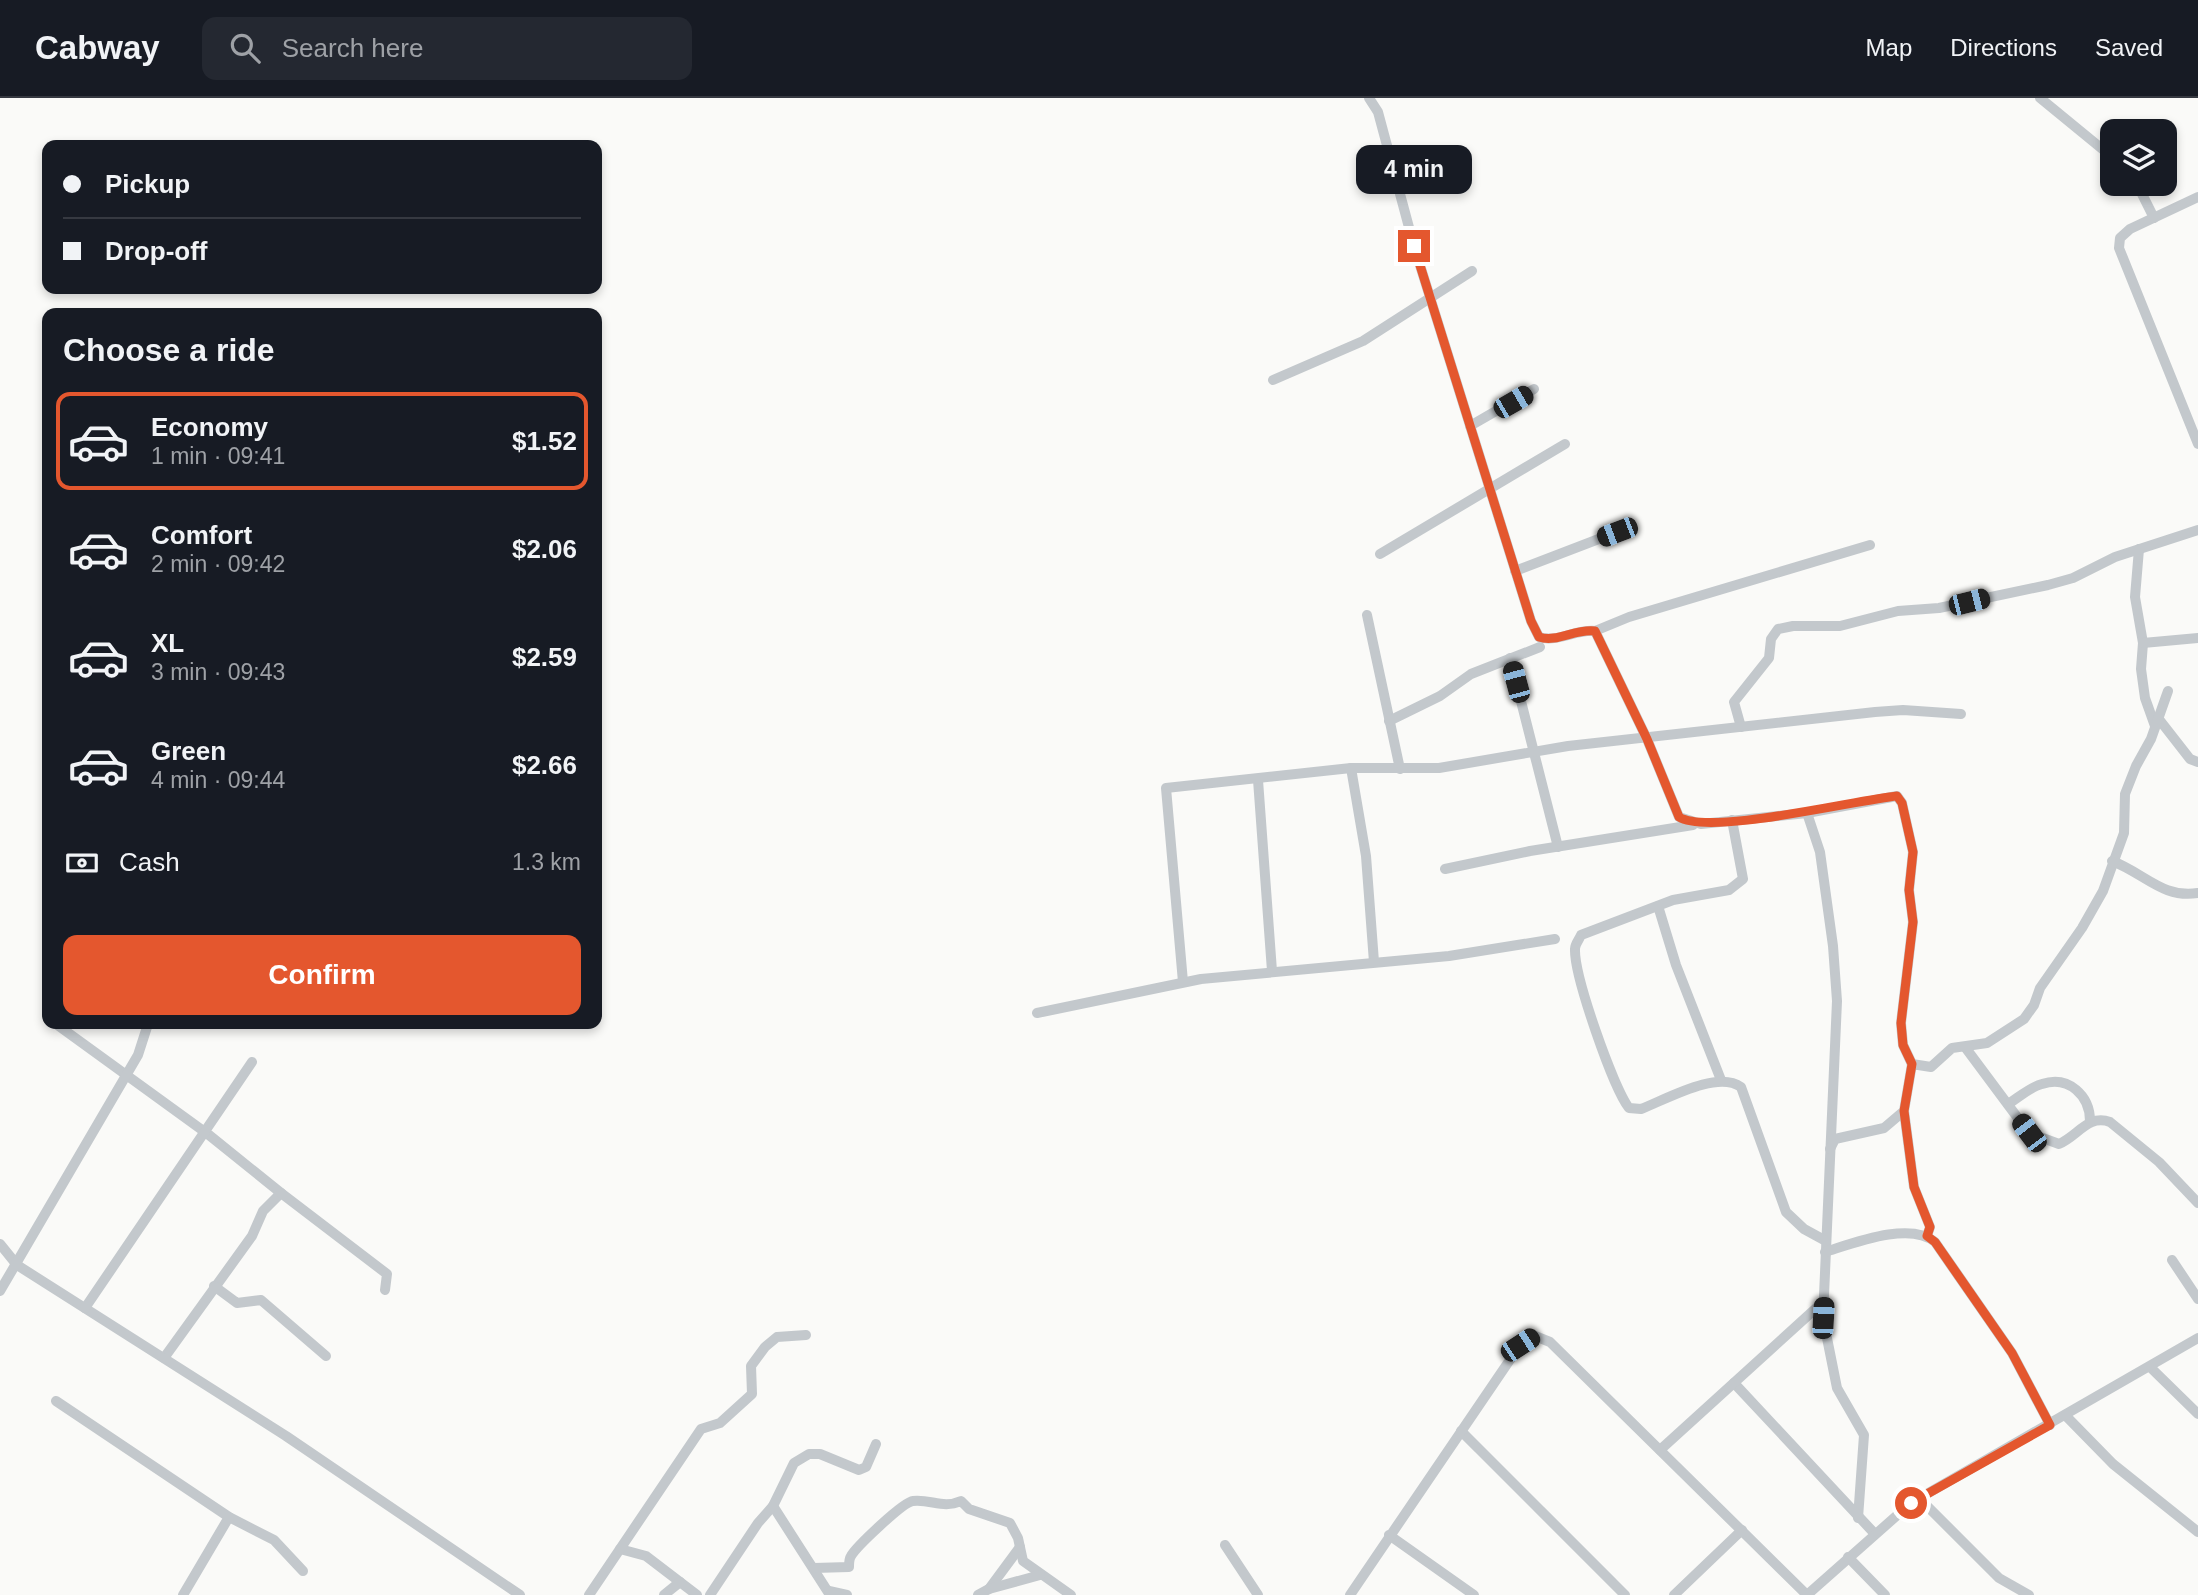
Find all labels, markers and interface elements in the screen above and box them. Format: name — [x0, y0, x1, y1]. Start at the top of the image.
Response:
search box — [202, 17, 692, 80]
text: Cabway — [35, 29, 160, 66]
icon: search — [226, 29, 264, 67]
text: Search here — [282, 33, 423, 63]
text: Map — [1866, 34, 1912, 61]
text: Directions — [1950, 34, 2057, 61]
text: Saved — [2095, 34, 2163, 61]
map controls — [2100, 119, 2177, 196]
button: layers — [2100, 119, 2177, 196]
callout: 4 min — [1356, 144, 1472, 194]
text: 4 min — [1384, 156, 1444, 182]
text: Pickup — [105, 169, 190, 199]
route end — [1398, 230, 1430, 262]
text: Drop-off — [105, 236, 208, 266]
text: Choose a ride — [63, 332, 275, 368]
car — [1490, 382, 1537, 422]
icon: car — [67, 410, 130, 473]
text: Economy — [151, 412, 268, 442]
text: $1.52 — [512, 426, 577, 456]
text: 1 min · 09:41 — [151, 443, 285, 469]
car — [1594, 515, 1641, 549]
icon: car — [67, 518, 130, 581]
text: Comfort — [151, 520, 252, 550]
text: $2.06 — [512, 534, 577, 564]
text: 2 min · 09:42 — [151, 551, 285, 577]
car — [1947, 587, 1992, 617]
icon: car — [67, 626, 130, 689]
text: XL — [151, 628, 184, 658]
text: $2.59 — [512, 642, 577, 672]
text: 3 min · 09:43 — [151, 659, 285, 685]
car — [1501, 659, 1532, 705]
icon: car — [67, 734, 130, 797]
text: Green — [151, 736, 226, 766]
text: $2.66 — [512, 750, 577, 780]
text: 4 min · 09:44 — [151, 767, 285, 793]
icon: cash — [63, 844, 101, 882]
text: Cash — [119, 847, 180, 877]
text: 1.3 km — [512, 849, 581, 875]
button: Confirm — [63, 935, 581, 1015]
car — [2008, 1110, 2051, 1156]
car — [1812, 1296, 1835, 1340]
car — [1497, 1325, 1544, 1365]
route start — [1895, 1487, 1927, 1519]

